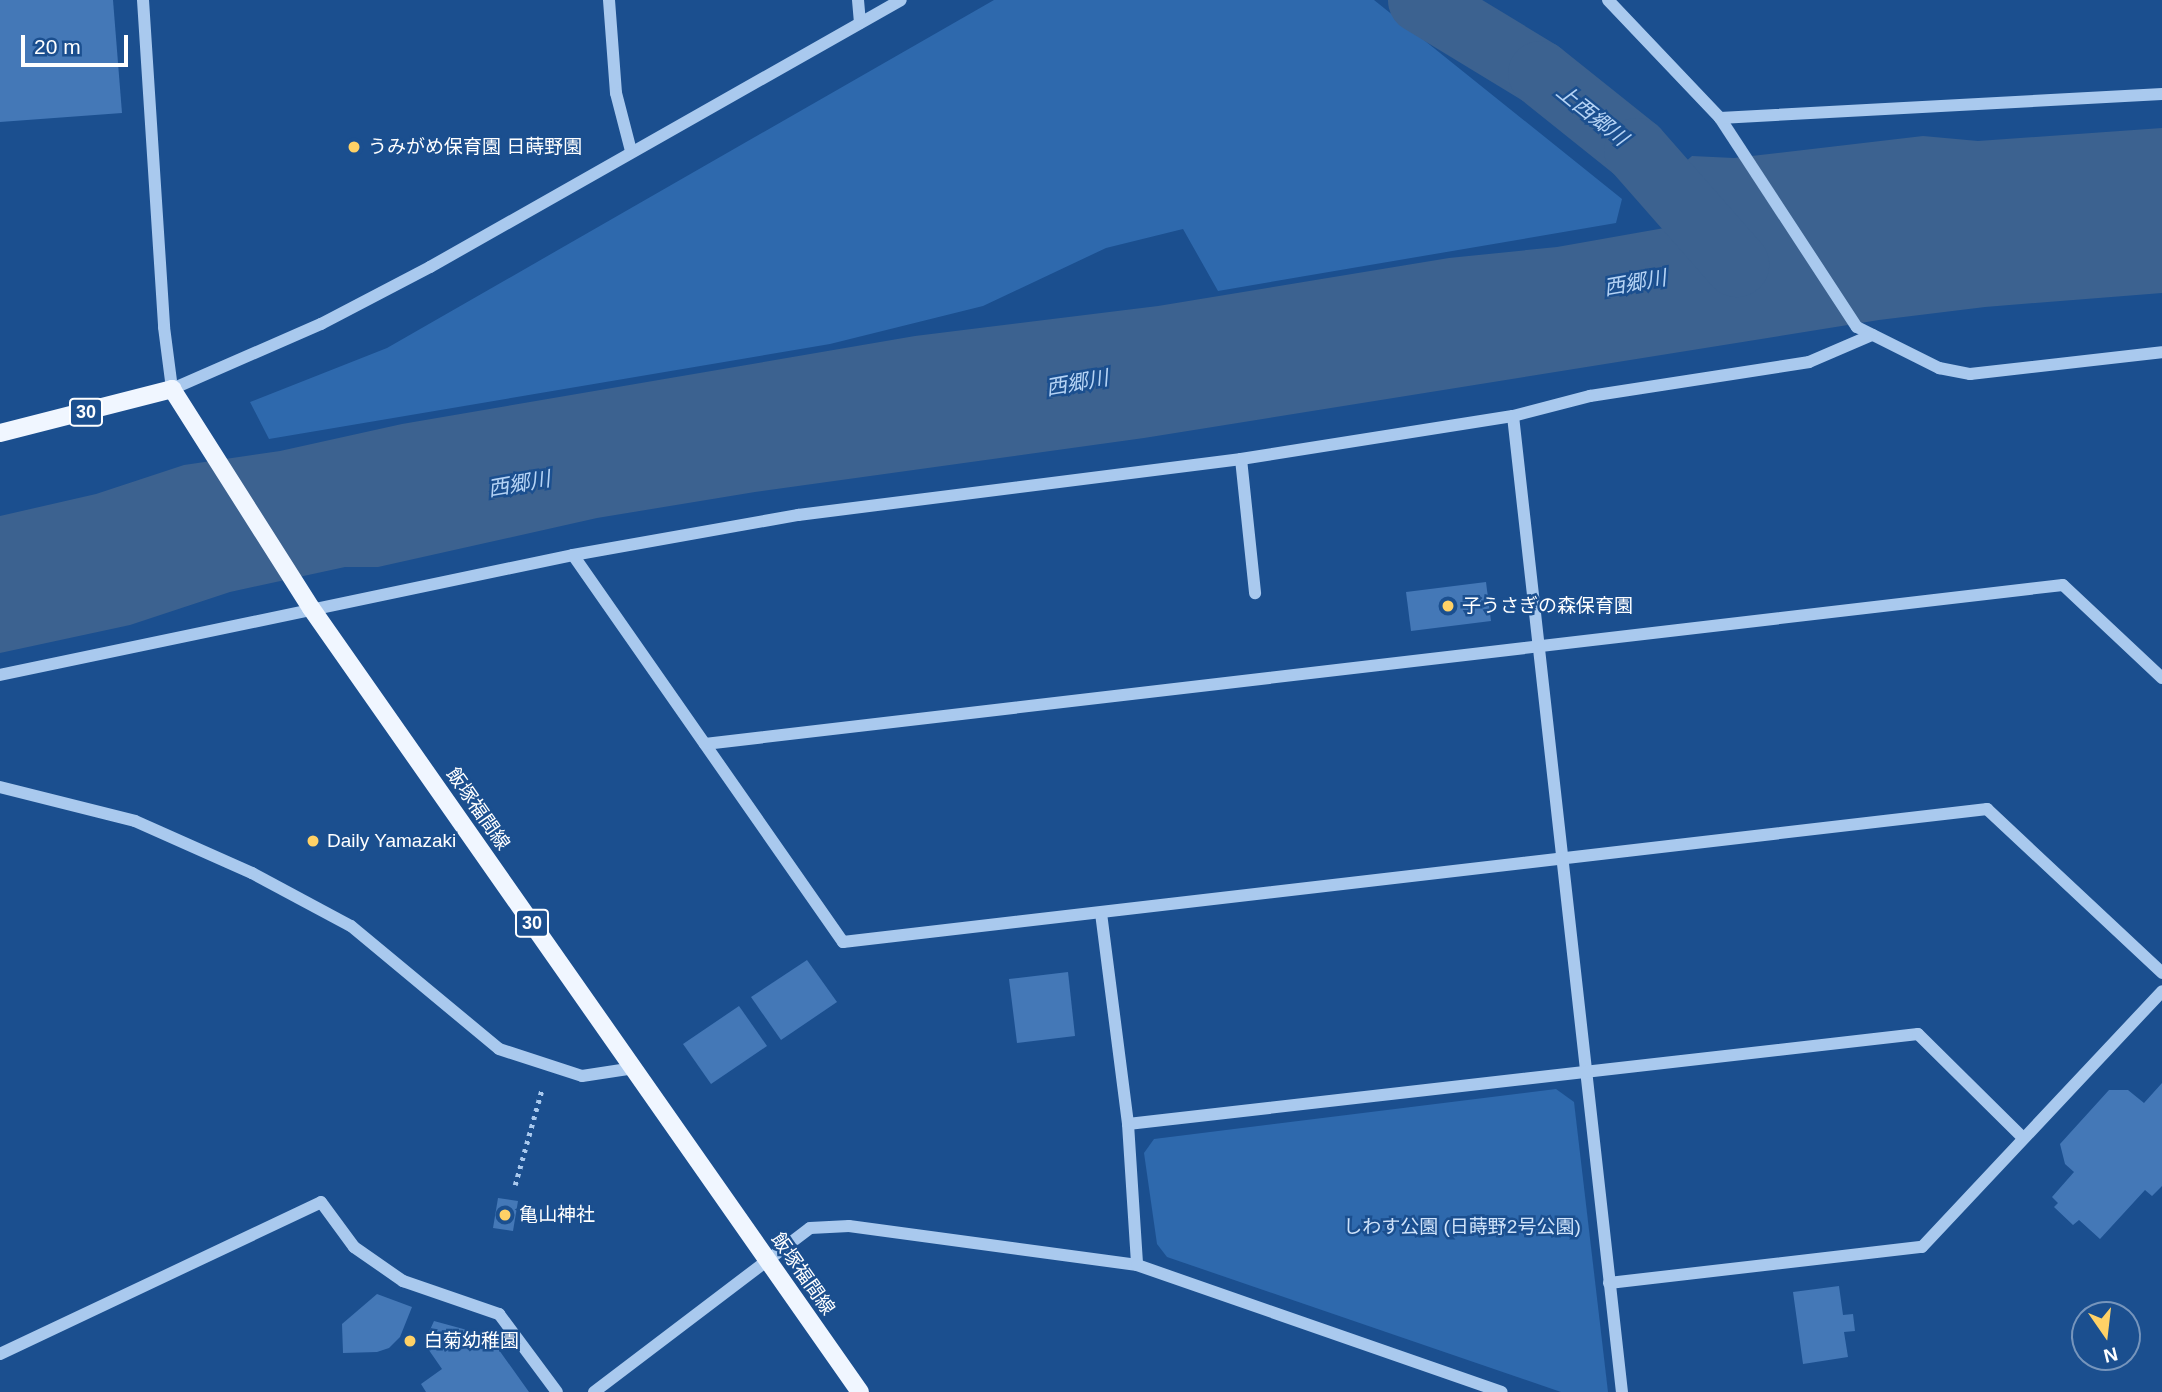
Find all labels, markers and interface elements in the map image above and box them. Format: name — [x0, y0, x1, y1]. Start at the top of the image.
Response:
scale bar — [24, 21, 131, 65]
text: 20 m — [34, 35, 81, 58]
water label: 上西郷川 — [1551, 79, 1633, 151]
place label: うみがめ保育園 日蒔野園 — [368, 136, 582, 158]
marker: うみがめ保育園 日蒔野園 — [346, 139, 362, 155]
water label: 西郷川 — [1602, 265, 1668, 301]
water label: 西郷川 — [1044, 365, 1110, 401]
road number: 30 — [68, 398, 104, 426]
water label: 西郷川 — [486, 466, 552, 502]
place label: 子うさぎの森保育園 — [1462, 595, 1633, 617]
marker: 子うさぎの森保育園 — [1440, 598, 1456, 614]
street label: 飯塚福間線 — [441, 764, 515, 854]
place label: Daily Yamazaki — [327, 830, 457, 852]
marker: Daily Yamazaki — [305, 833, 321, 849]
road number: 30 — [514, 908, 550, 938]
place label: 亀山神社 — [519, 1204, 595, 1226]
marker: 亀山神社 — [497, 1207, 513, 1223]
park label: しわす公園 (日蒔野2号公園) — [1343, 1216, 1581, 1238]
street label: 飯塚福間線 — [766, 1229, 840, 1319]
north arrow — [2071, 1301, 2141, 1371]
place label: 白菊幼稚園 — [424, 1330, 519, 1352]
marker: 白菊幼稚園 — [402, 1333, 418, 1349]
text: N — [2102, 1343, 2120, 1367]

